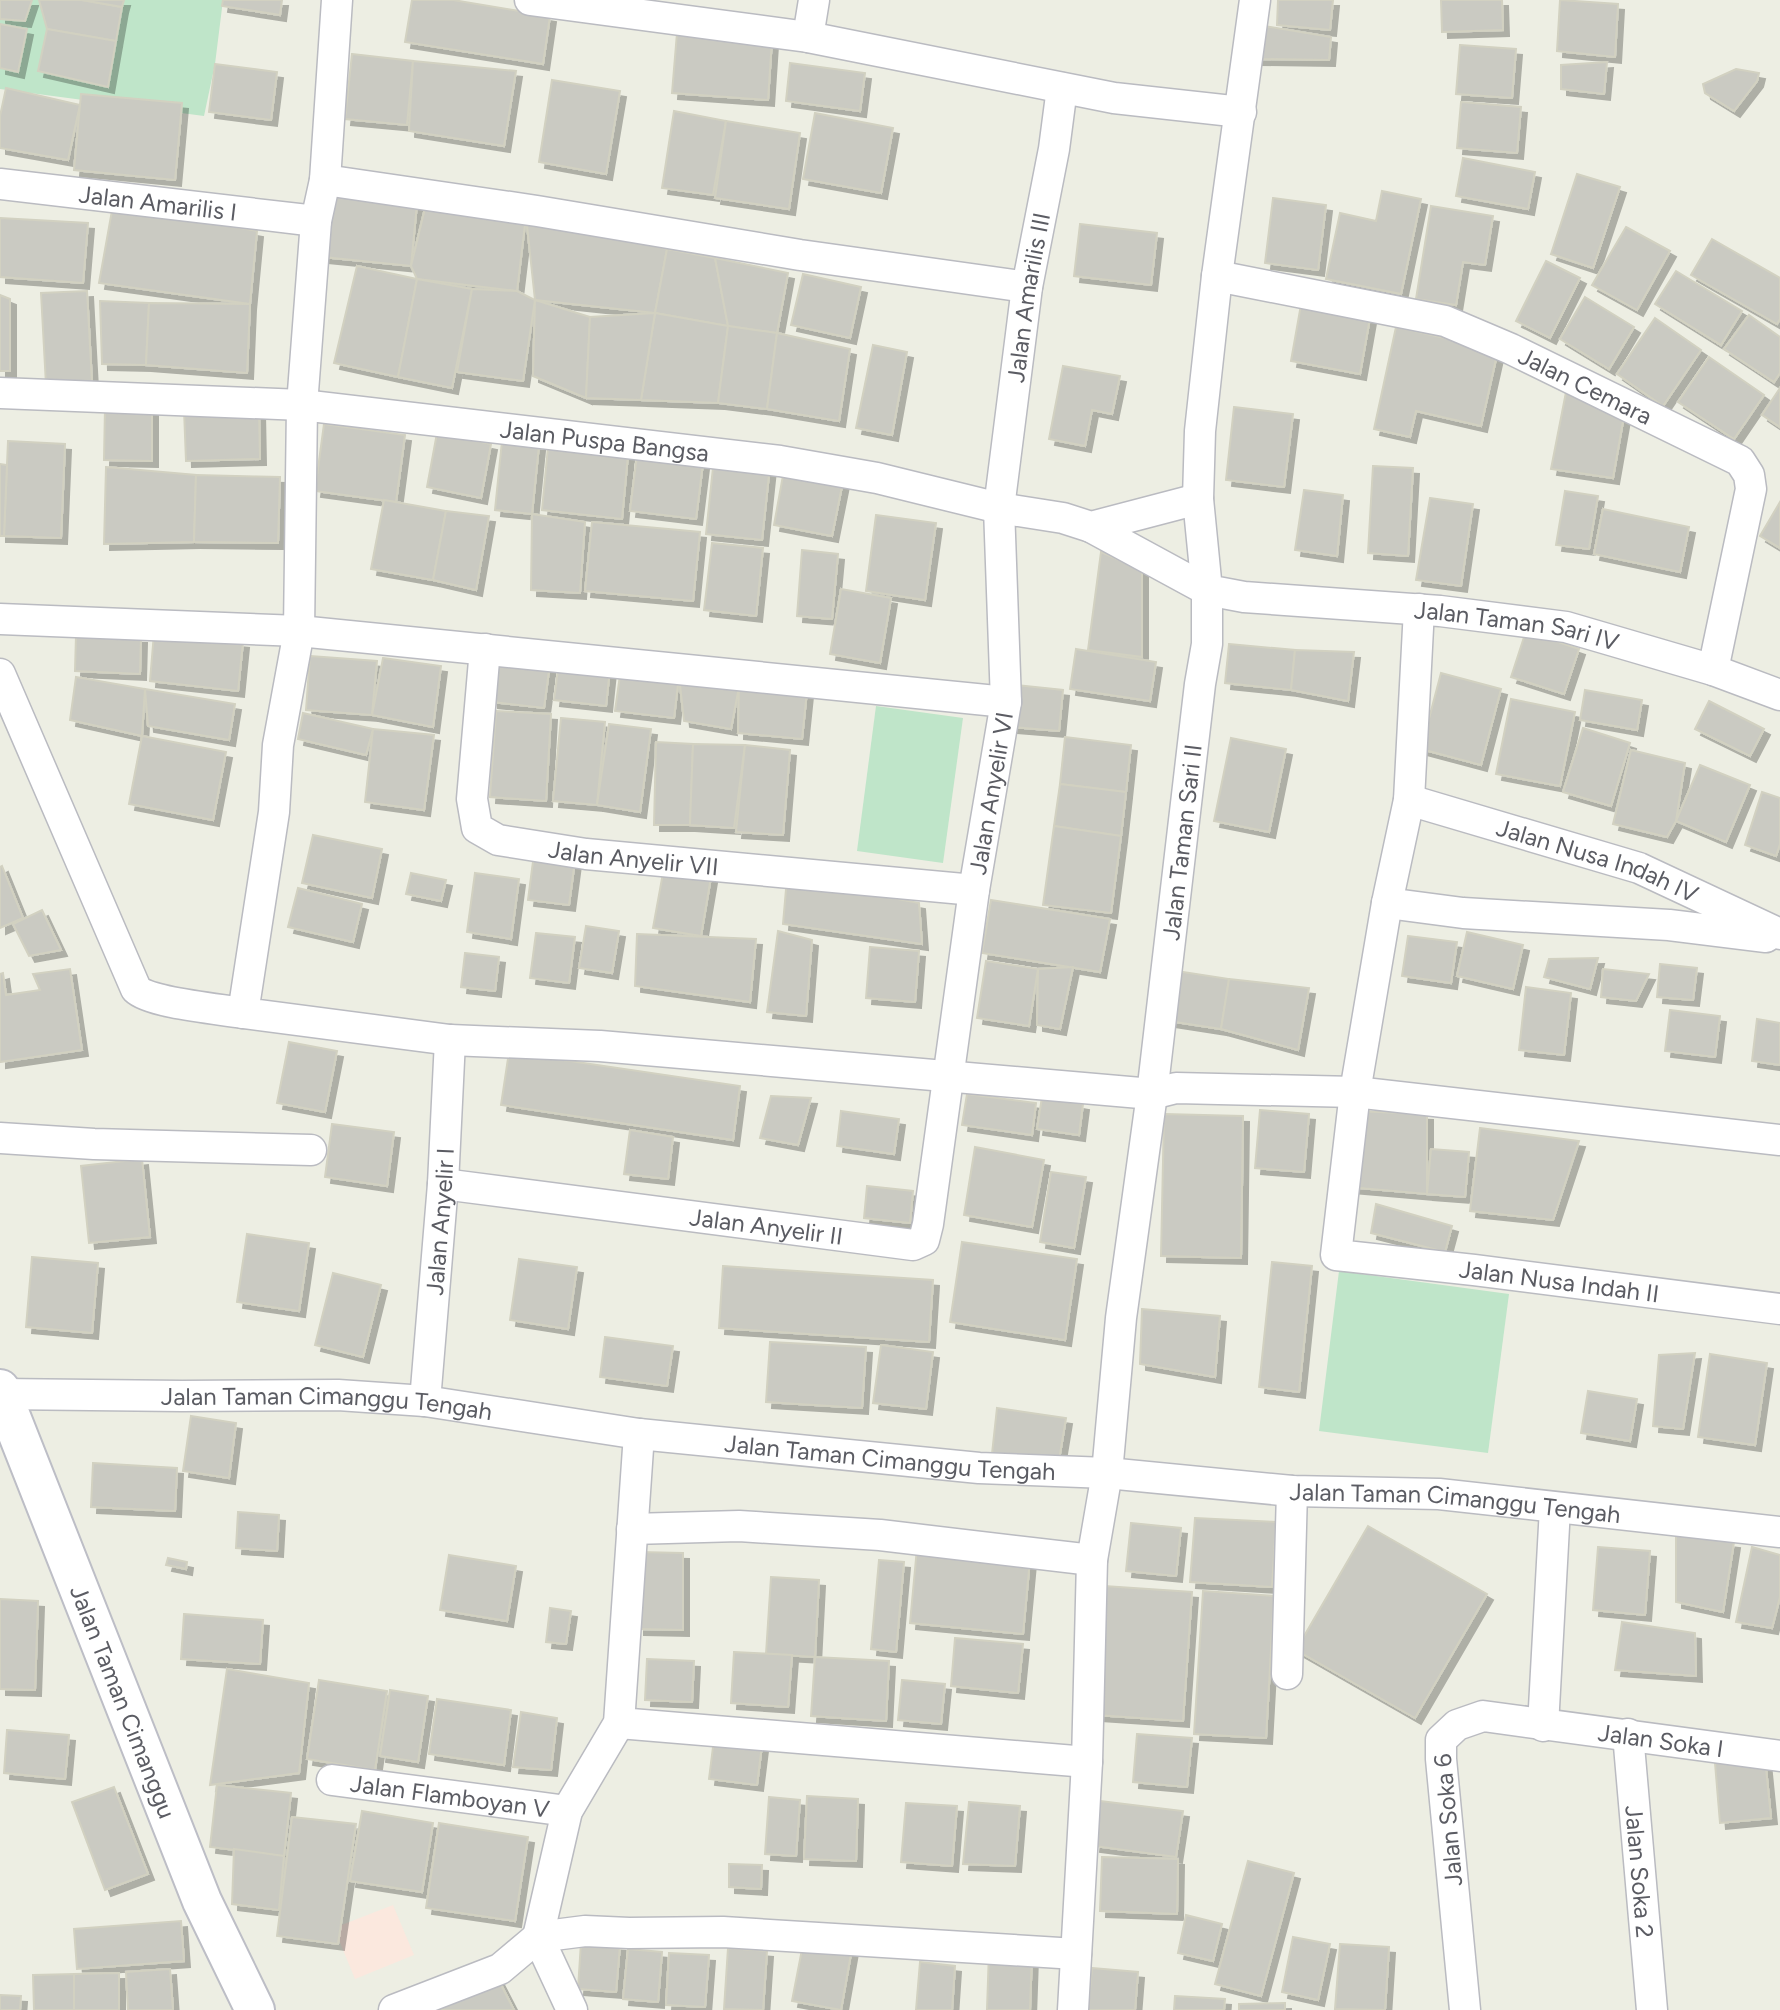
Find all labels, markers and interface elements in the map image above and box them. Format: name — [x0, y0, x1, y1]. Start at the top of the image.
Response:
street label: Jalan Amarilis I — [77, 179, 238, 226]
street label: Jalan Amarilis III — [1001, 210, 1056, 384]
street label: Jalan Cemara — [1514, 341, 1657, 430]
street label: Jalan Puspa Bangsa — [499, 414, 711, 467]
street label: Jalan Taman Sari IV — [1413, 595, 1623, 656]
street label: Jalan Anyelir VI — [962, 710, 1019, 877]
street label: Jalan Taman Sari II — [1156, 743, 1207, 942]
street label: Jalan Nusa Indah IV — [1493, 812, 1703, 908]
street label: Jalan Anyelir VII — [546, 834, 720, 881]
street label: Jalan Anyelir I — [419, 1147, 459, 1296]
street label: Jalan Anyelir II — [688, 1202, 845, 1250]
street label: Jalan Nusa Indah II — [1458, 1254, 1661, 1308]
street label: Jalan Taman Cimanggu Tengah — [161, 1380, 494, 1426]
street label: Jalan Taman Cimanggu Tengah — [723, 1428, 1056, 1485]
street label: Jalan Taman Cimanggu Tengah — [1289, 1476, 1622, 1529]
street label: Jalan Taman Cimanggu — [64, 1581, 182, 1822]
street label: Jalan Soka I — [1596, 1717, 1725, 1763]
street label: Jalan Soka 6 — [1428, 1752, 1468, 1888]
street label: Jalan Flamboyan V — [349, 1768, 552, 1823]
street label: Jalan Soka 2 — [1620, 1804, 1660, 1939]

